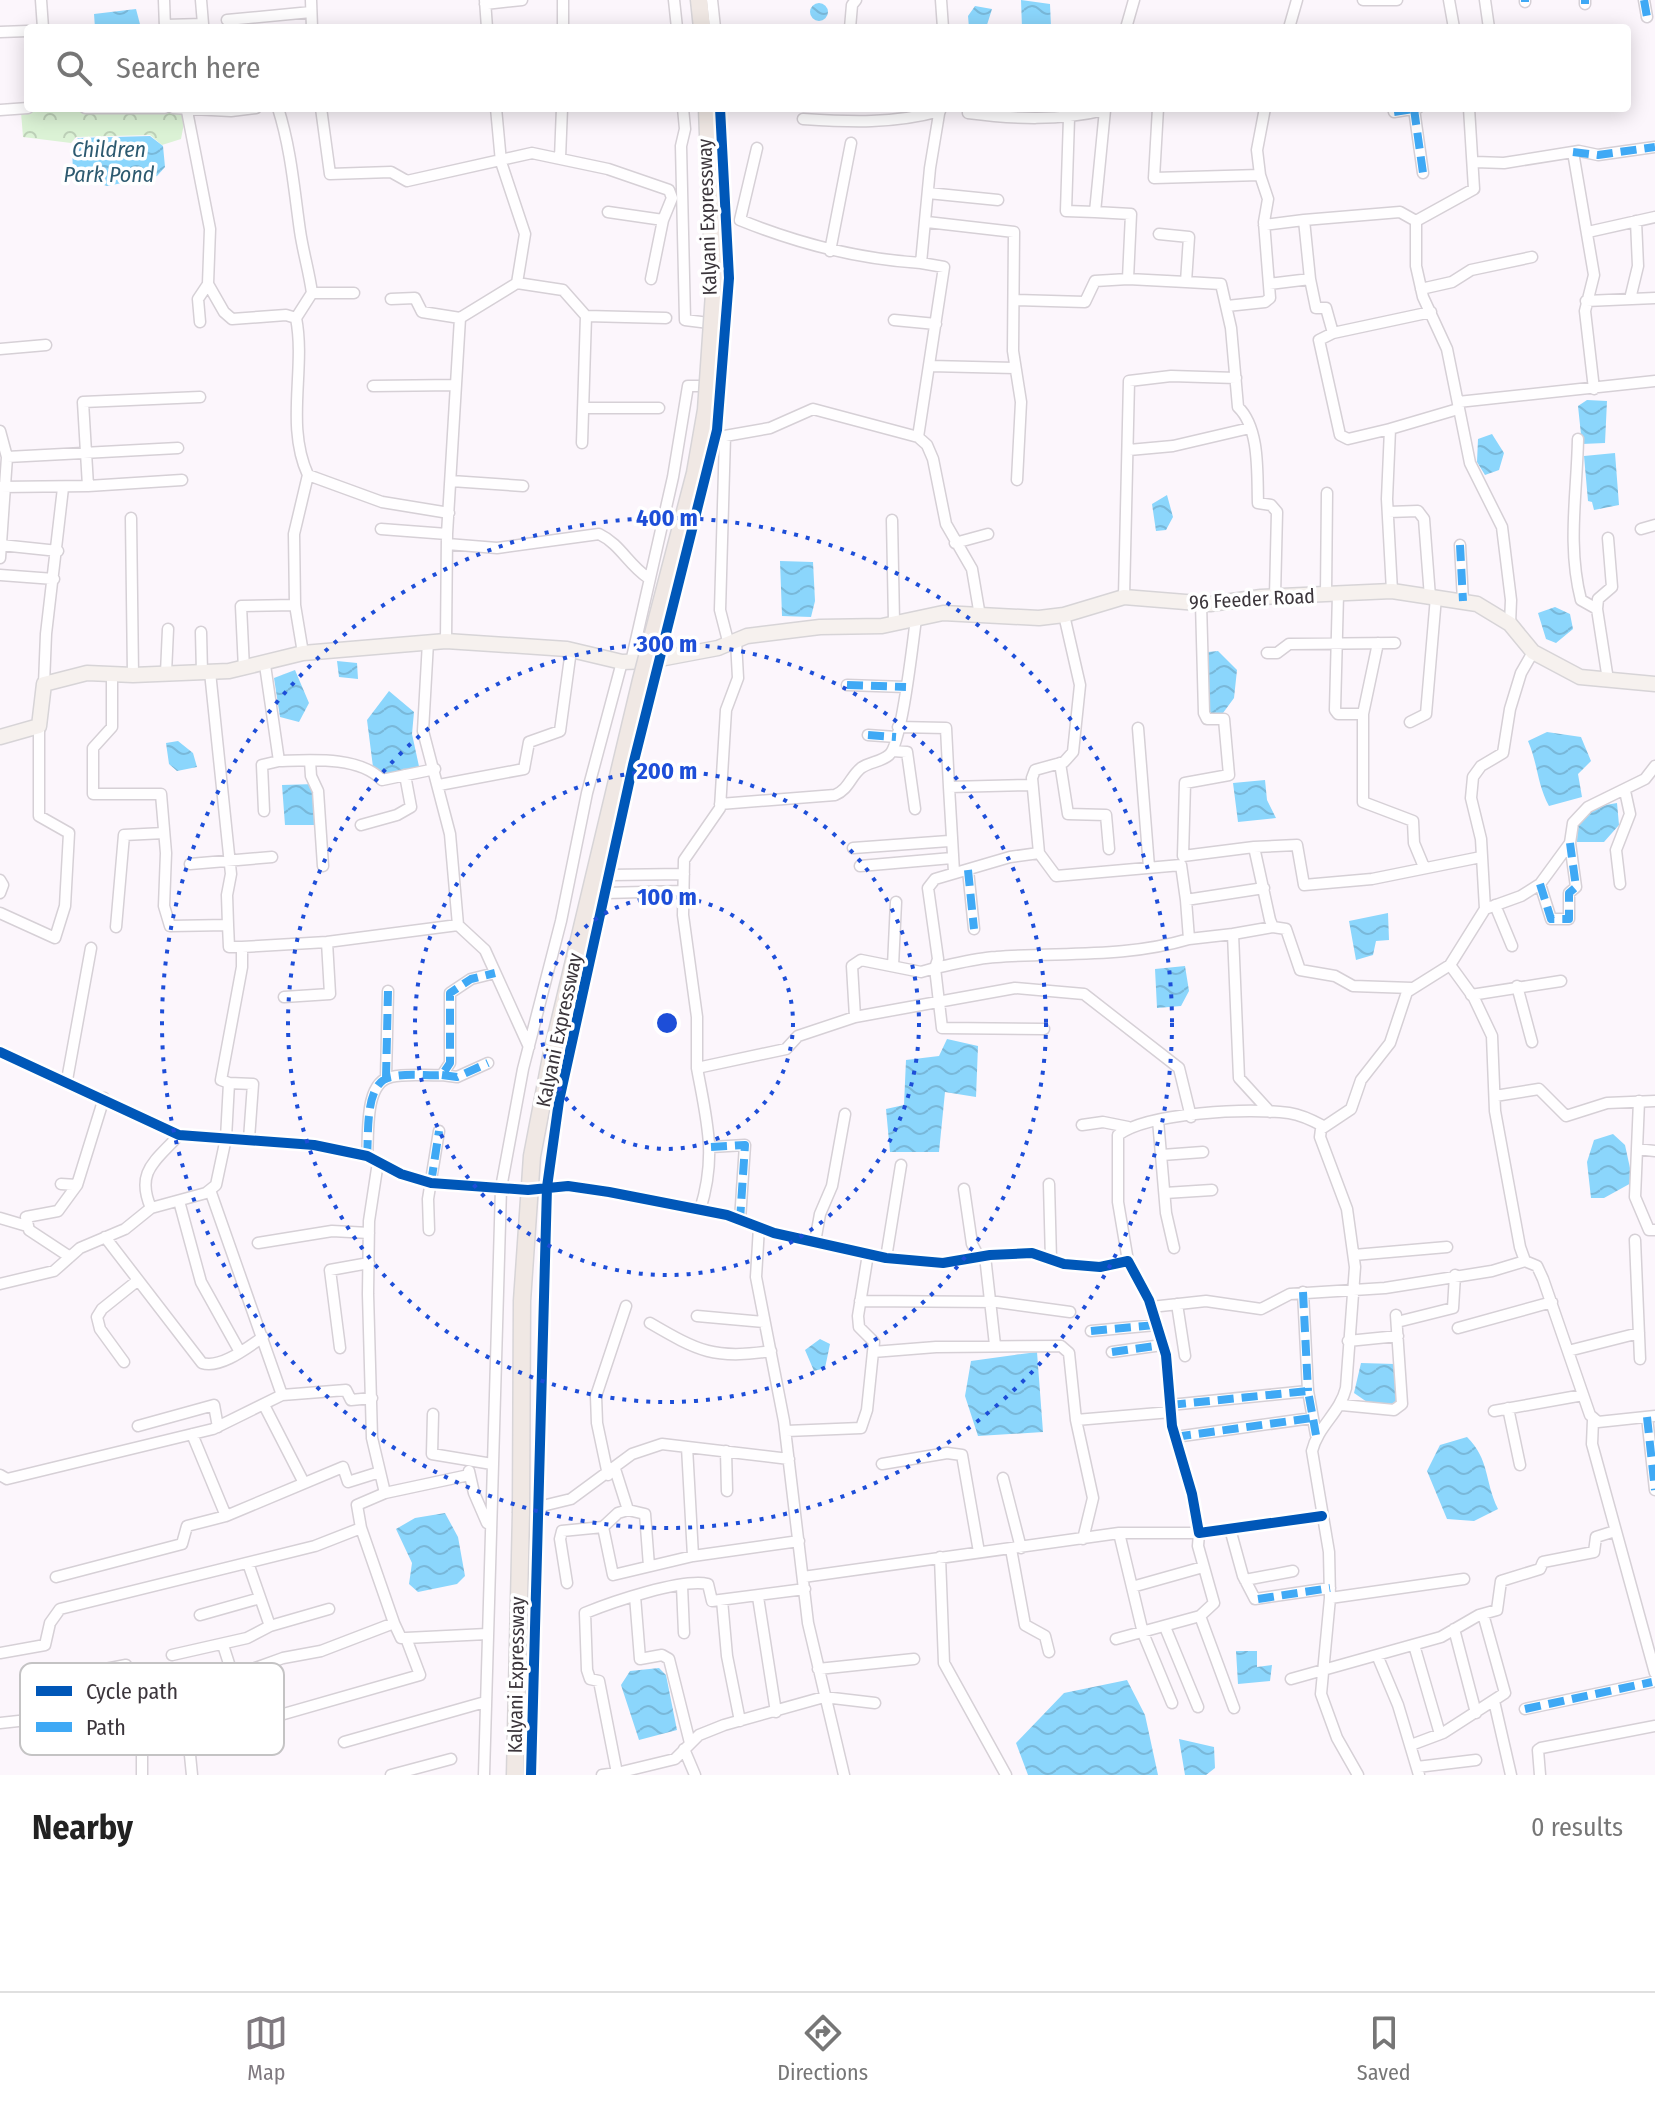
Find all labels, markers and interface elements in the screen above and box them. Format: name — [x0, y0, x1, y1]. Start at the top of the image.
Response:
search box — [24, 24, 1631, 112]
icon: search — [52, 46, 96, 90]
text: Search here — [116, 50, 261, 86]
water label: Children Park Pond — [64, 136, 155, 188]
street label: Kalyani Expressway — [692, 138, 722, 296]
text: 400 m — [636, 504, 698, 532]
street label: 96 Feeder Road — [1189, 584, 1315, 614]
text: 300 m — [636, 630, 697, 658]
text: 200 m — [636, 757, 697, 785]
text: 100 m — [637, 883, 697, 911]
street label: Kalyani Expressway — [531, 951, 587, 1109]
centre of rings — [653, 1009, 681, 1037]
street label: Kalyani Expressway — [503, 1596, 529, 1754]
legend — [20, 1663, 284, 1755]
text: Cycle path — [86, 1678, 178, 1705]
text: Path — [86, 1714, 126, 1741]
text: Nearby — [32, 1807, 133, 1848]
text: 0 results — [1531, 1812, 1623, 1843]
tab: Map — [244, 2011, 288, 2086]
tab: Directions — [777, 2011, 868, 2086]
tab: Saved — [1357, 2011, 1411, 2086]

